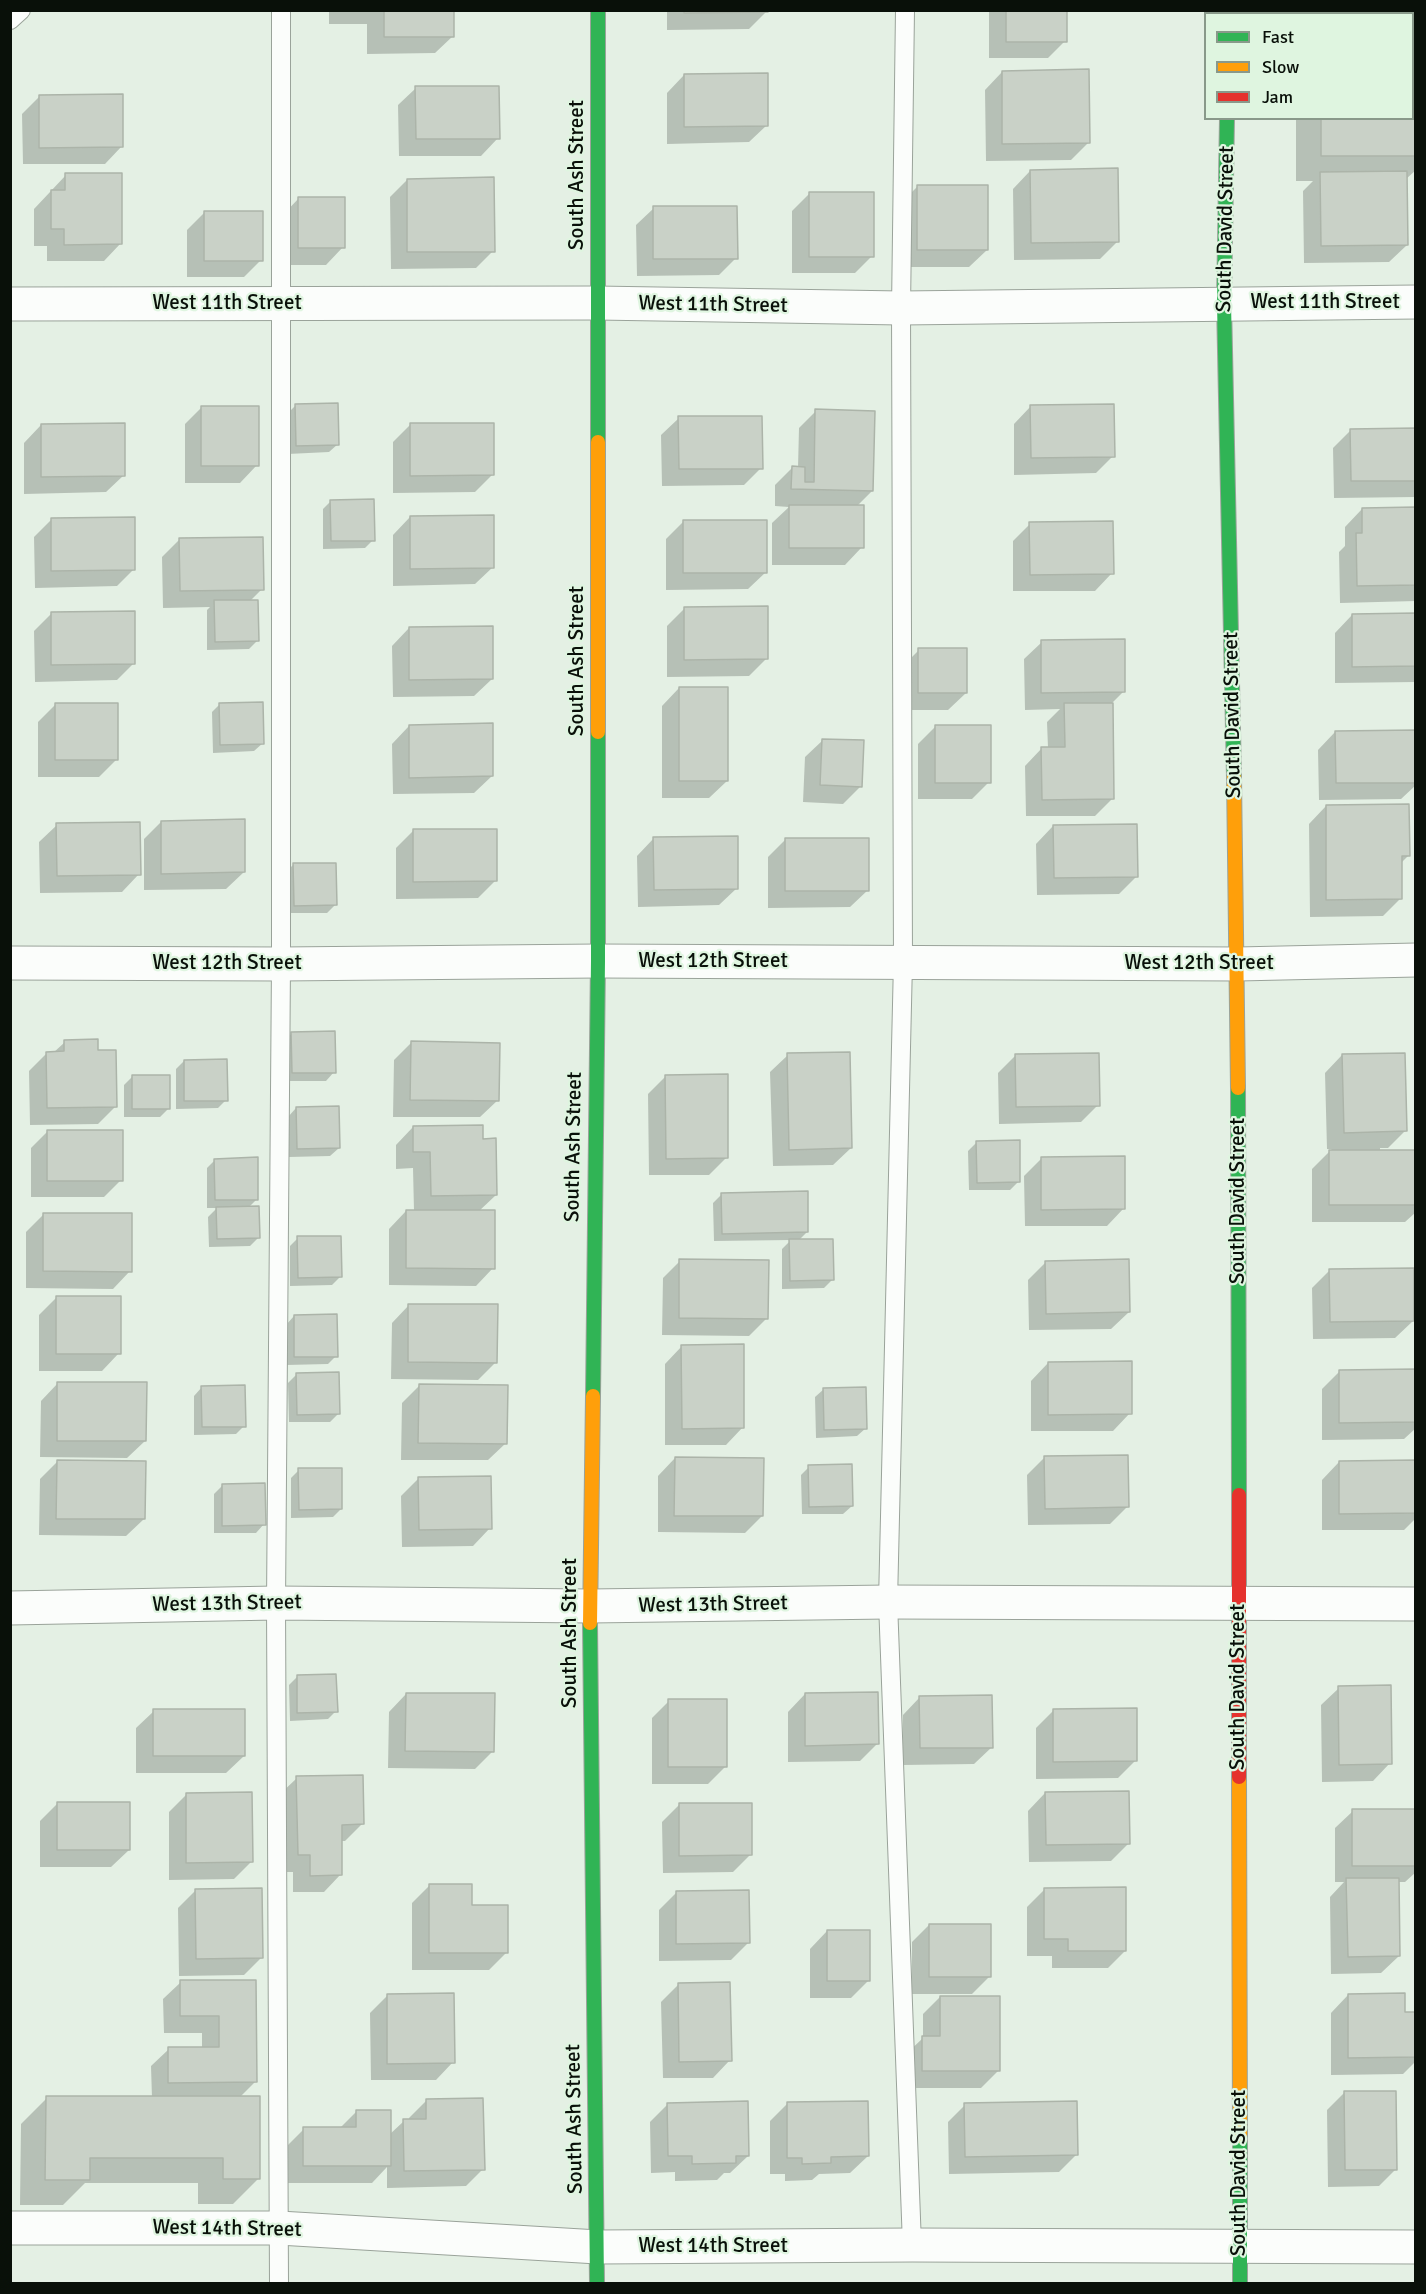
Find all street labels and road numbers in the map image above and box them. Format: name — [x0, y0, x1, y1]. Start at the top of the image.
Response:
street label: South Ash Street — [564, 100, 590, 250]
street label: South David Street — [1212, 145, 1240, 313]
street label: West 11th Street — [1250, 289, 1400, 315]
street label: West 11th Street — [152, 290, 302, 316]
street label: West 11th Street — [638, 291, 788, 319]
street label: South Ash Street — [564, 586, 590, 736]
street label: South David Street — [1219, 631, 1247, 799]
street label: West 12th Street — [638, 948, 788, 974]
street label: West 12th Street — [152, 950, 302, 976]
street label: West 12th Street — [1124, 950, 1274, 976]
street label: South Ash Street — [560, 1072, 588, 1222]
street label: South David Street — [1225, 1118, 1251, 1284]
street label: South Ash Street — [557, 1558, 583, 1708]
street label: West 13th Street — [152, 1590, 302, 1618]
street label: West 13th Street — [638, 1591, 788, 1619]
street label: South David Street — [1225, 1604, 1251, 1770]
street label: South Ash Street — [561, 2044, 589, 2194]
street label: South David Street — [1226, 2090, 1252, 2256]
street label: West 14th Street — [152, 2215, 302, 2243]
street label: West 14th Street — [638, 2233, 788, 2259]

